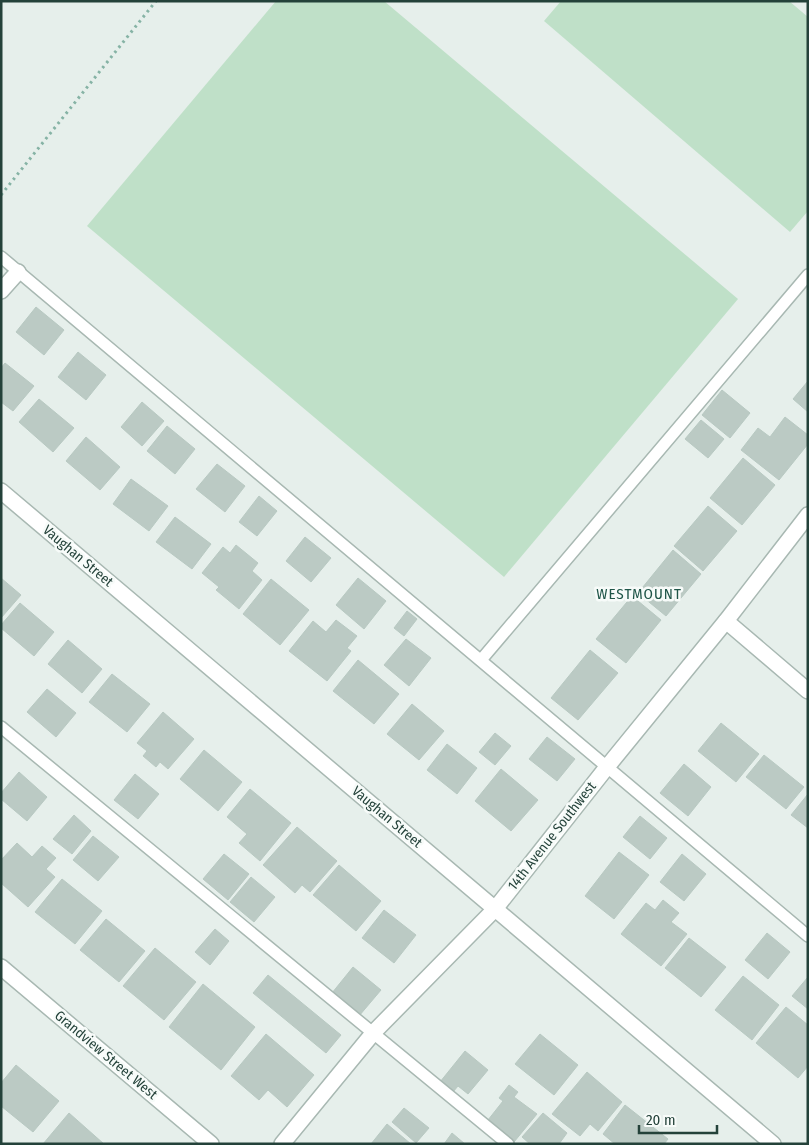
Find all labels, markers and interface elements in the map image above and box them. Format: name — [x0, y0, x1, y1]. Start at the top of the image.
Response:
street label: Vaughan Street — [39, 522, 117, 591]
district label: WESTMOUNT — [596, 585, 682, 603]
street label: 14th Avenue Southwest — [504, 778, 600, 894]
street label: Vaughan Street — [348, 783, 426, 852]
street label: Grandview Street West — [51, 1007, 161, 1103]
scale bar — [639, 1102, 716, 1134]
text: 20 m — [646, 1111, 676, 1129]

